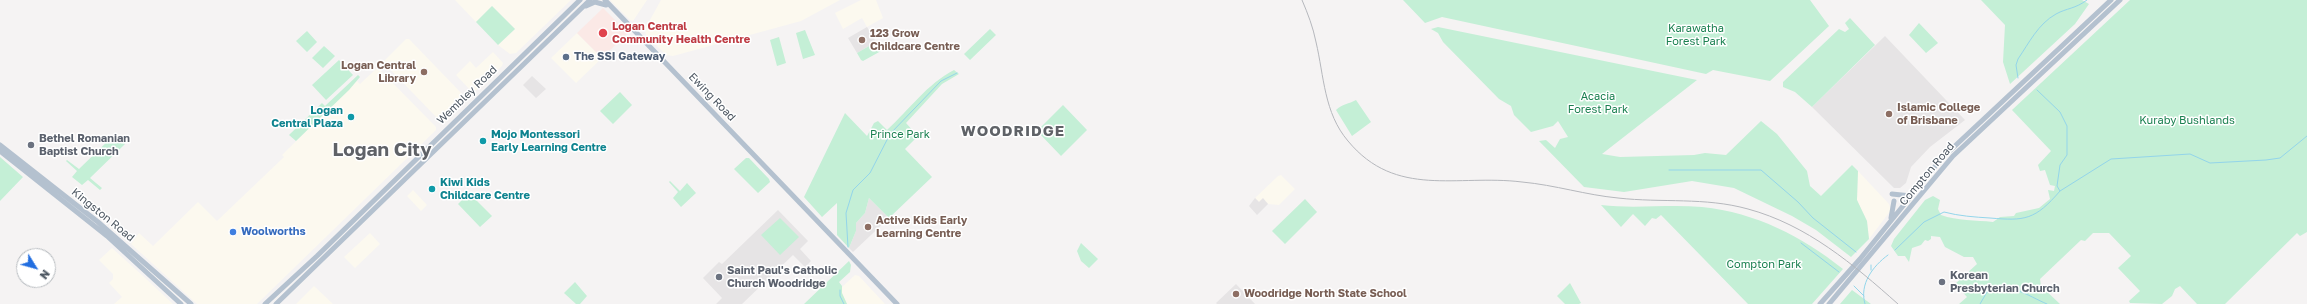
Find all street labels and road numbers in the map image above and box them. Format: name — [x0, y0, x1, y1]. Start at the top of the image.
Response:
street label: Wembley Road — [434, 63, 500, 127]
street label: Ewing Road — [686, 70, 738, 124]
street label: Compton Road — [1897, 140, 1957, 208]
street label: Kingston Road — [69, 186, 137, 244]

